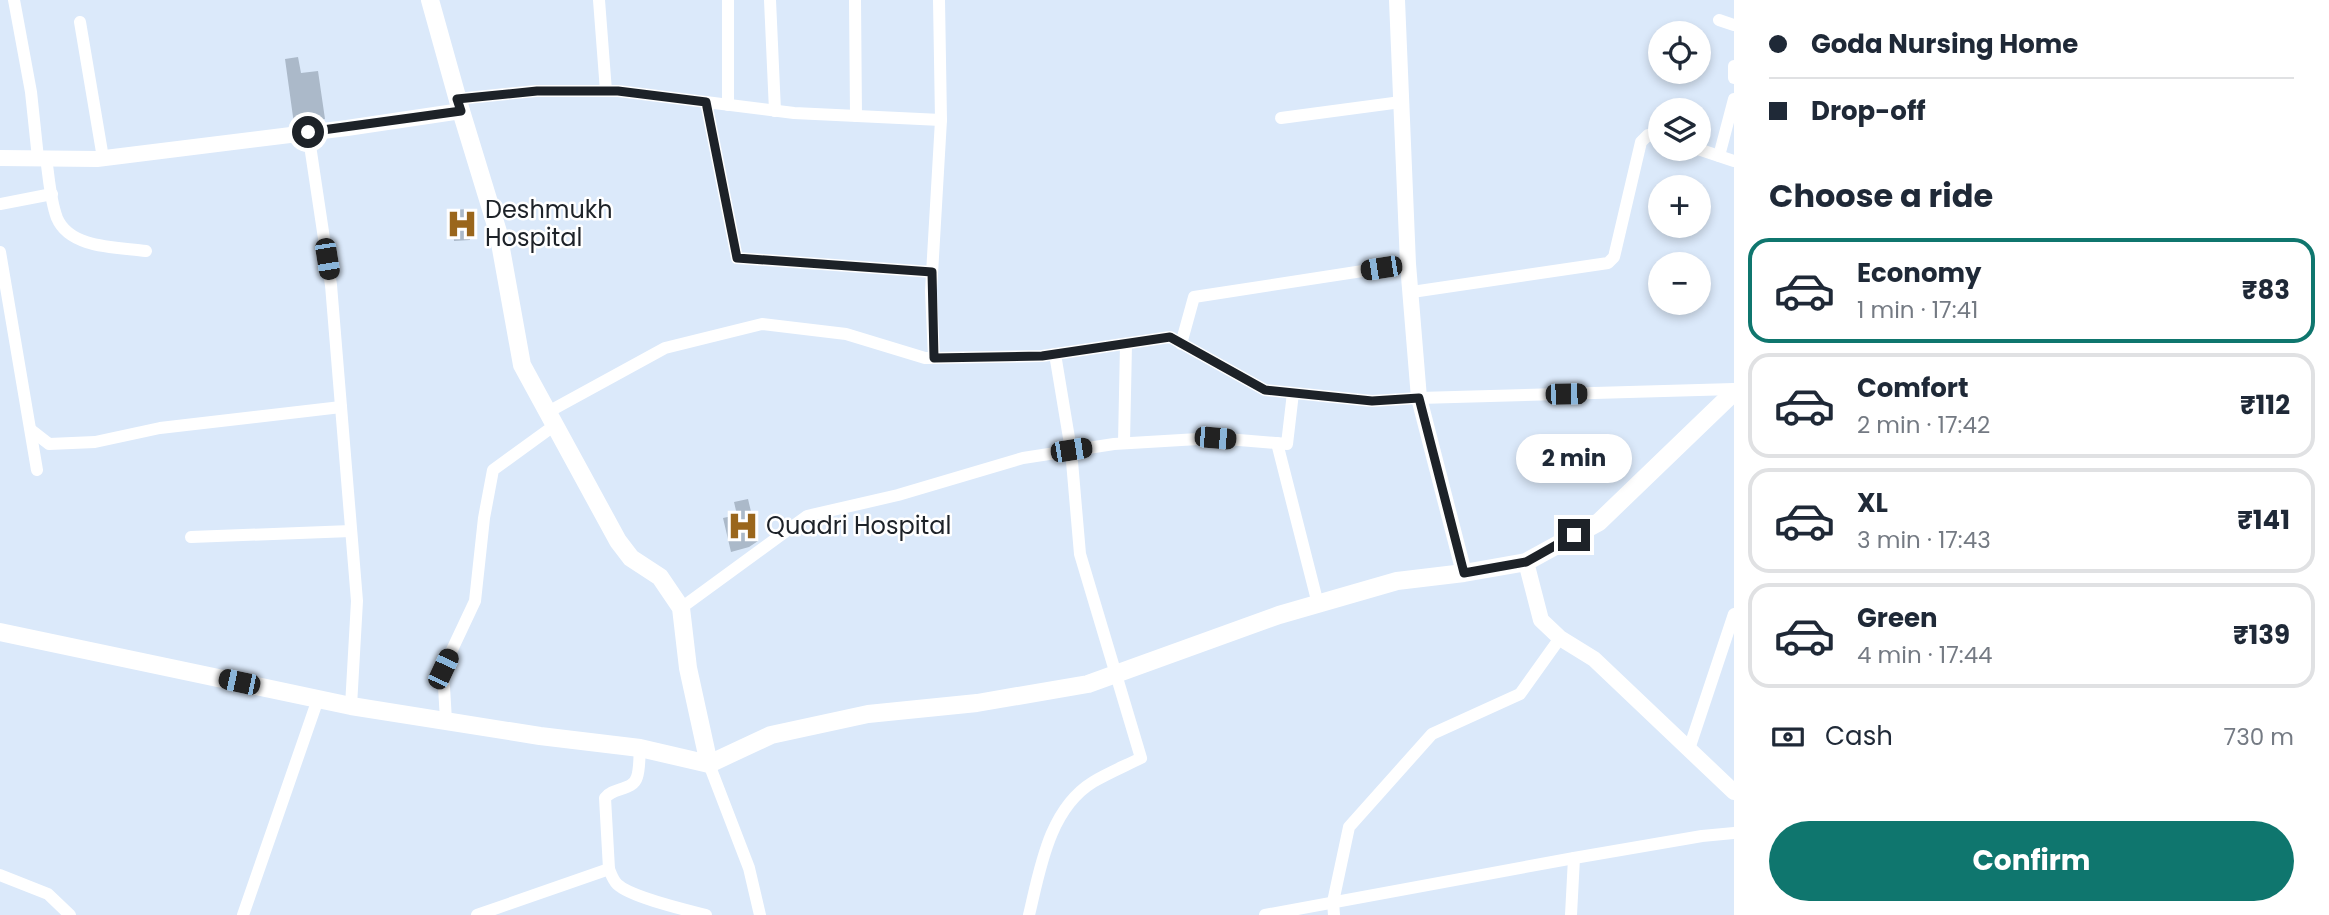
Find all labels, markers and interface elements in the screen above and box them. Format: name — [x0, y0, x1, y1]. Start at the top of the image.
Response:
map controls — [1648, 21, 1711, 315]
button: locate — [1648, 21, 1711, 84]
text: Goda Nursing Home — [1811, 26, 2078, 62]
text: Drop-off — [1811, 93, 1926, 129]
button: layers — [1648, 98, 1711, 161]
route start — [292, 116, 324, 148]
text: Choose a ride — [1769, 173, 1993, 218]
button: + — [1648, 175, 1711, 238]
place label: Deshmukh Hospital — [485, 193, 613, 254]
hospital icon: Deshmukh Hospital — [445, 207, 479, 241]
car — [314, 237, 341, 281]
button: − — [1648, 252, 1711, 315]
car — [1359, 254, 1404, 282]
text: Economy — [1857, 255, 1981, 291]
icon: car — [1773, 259, 1836, 322]
text: ₹83 — [2242, 272, 2290, 308]
text: 1 min · 17:41 — [1857, 294, 1978, 326]
text: Comfort — [1857, 370, 1969, 406]
icon: car — [1773, 374, 1836, 437]
car — [1545, 383, 1588, 405]
text: ₹112 — [2240, 387, 2290, 423]
text: 2 min · 17:42 — [1857, 409, 1990, 441]
car — [1194, 426, 1237, 450]
callout: 2 min — [1516, 434, 1632, 482]
car — [1049, 436, 1094, 464]
text: 2 min — [1542, 442, 1606, 474]
text: XL — [1857, 485, 1888, 521]
icon: car — [1773, 489, 1836, 552]
text: ₹141 — [2237, 502, 2290, 538]
hospital icon: Quadri Hospital — [726, 509, 760, 543]
place label: Quadri Hospital — [766, 509, 951, 542]
route end — [1558, 519, 1590, 551]
text: 3 min · 17:43 — [1857, 524, 1991, 556]
text: Green — [1857, 600, 1938, 636]
icon: car — [1773, 604, 1836, 667]
text: ₹139 — [2233, 617, 2290, 653]
text: 4 min · 17:44 — [1857, 639, 1993, 671]
car — [425, 646, 462, 692]
car — [217, 667, 262, 697]
icon: cash — [1769, 718, 1807, 756]
text: Cash — [1825, 718, 1893, 754]
text: 730 m — [2224, 721, 2294, 753]
button: Confirm — [1769, 821, 2294, 901]

